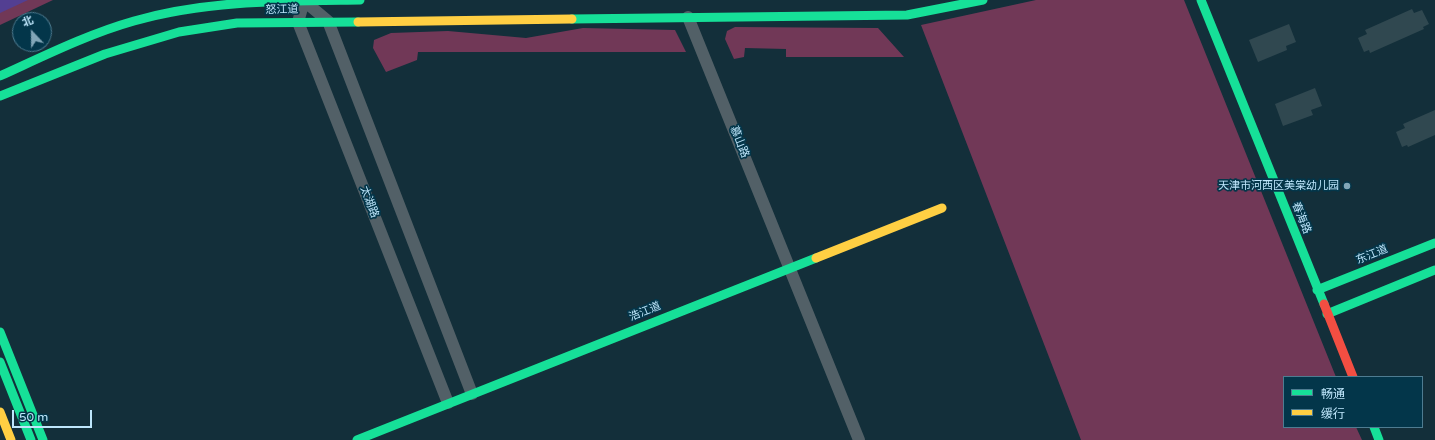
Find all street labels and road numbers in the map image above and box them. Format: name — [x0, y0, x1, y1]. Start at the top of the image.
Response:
street label: 怒江道 — [265, 3, 299, 17]
street label: 慕山路 — [727, 124, 751, 160]
street label: 太湖路 — [357, 184, 381, 220]
street label: 春海路 — [1289, 200, 1313, 236]
street label: 东江道 — [1354, 243, 1390, 267]
street label: 浩江道 — [627, 300, 663, 324]

